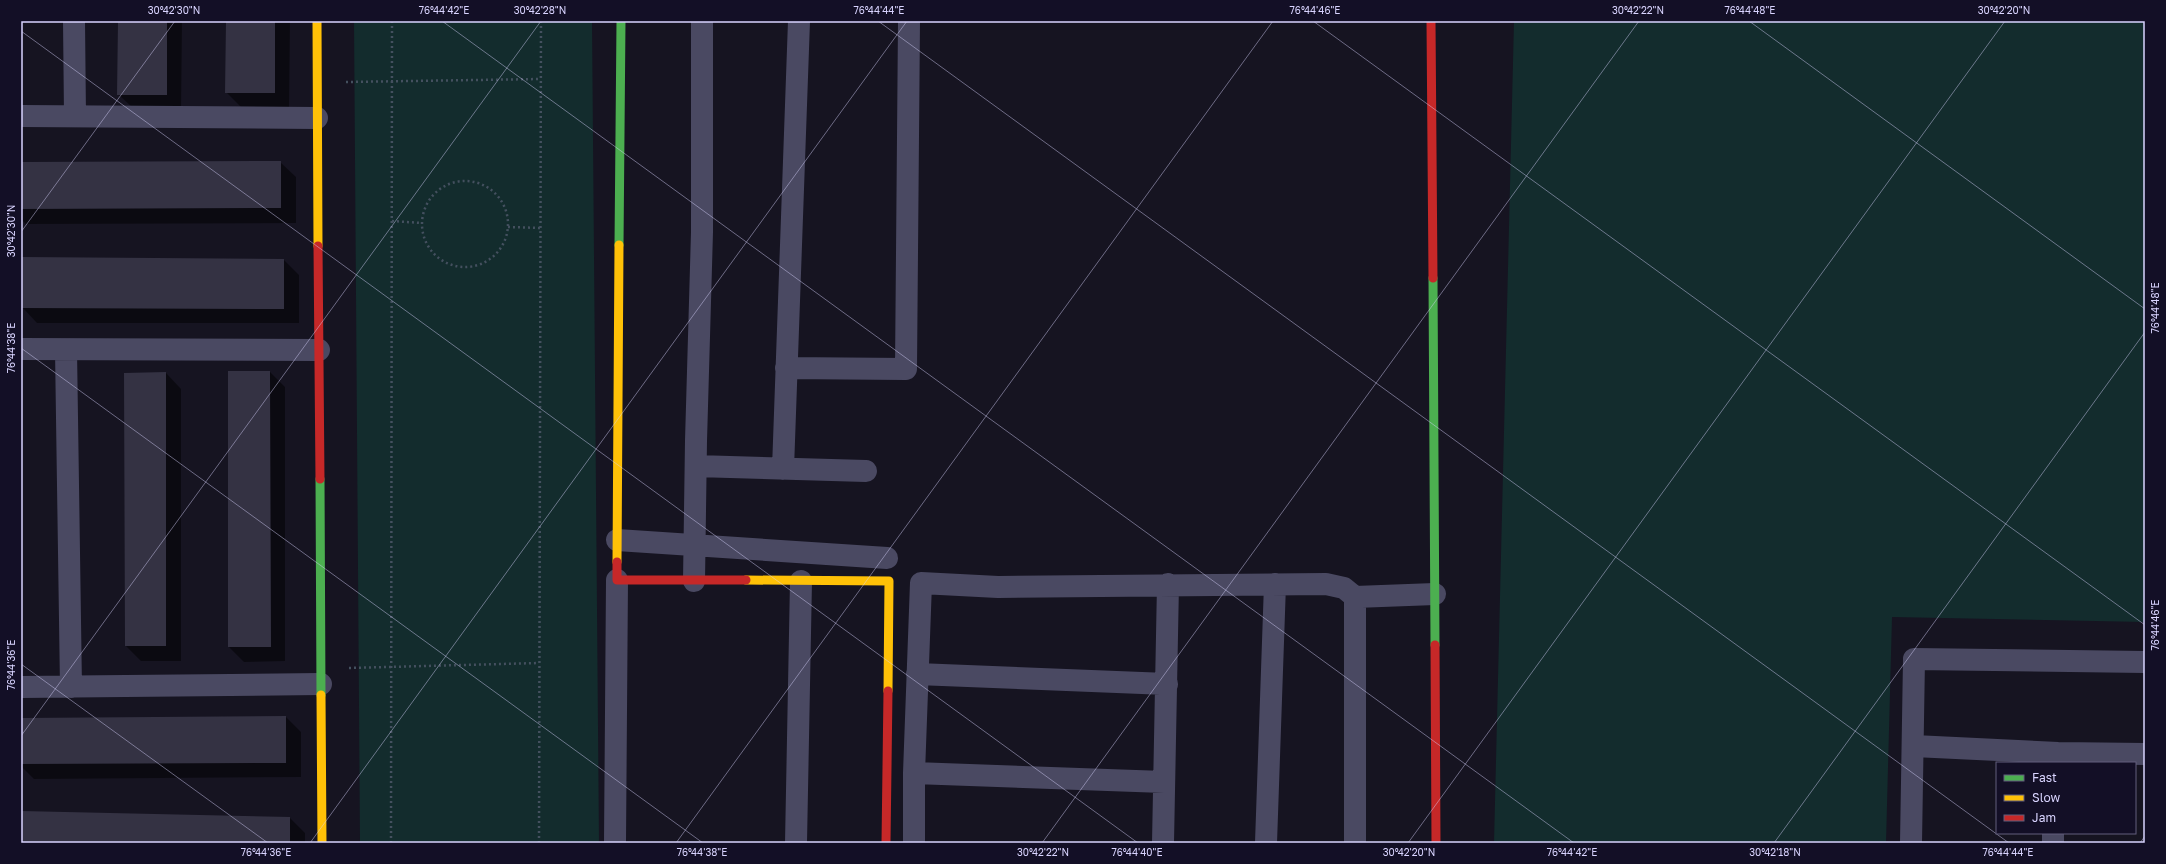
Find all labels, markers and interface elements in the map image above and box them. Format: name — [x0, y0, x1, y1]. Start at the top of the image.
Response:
text: 30°42'30"N — [148, 4, 200, 16]
text: 76°44'42"E — [419, 4, 469, 16]
text: 30°42'28"N — [514, 4, 566, 16]
text: 76°44'44"E — [854, 4, 904, 16]
text: 76°44'46"E — [1290, 4, 1340, 16]
text: 30°42'22"N — [1612, 4, 1664, 16]
text: 76°44'48"E — [1725, 4, 1775, 16]
text: 30°42'20"N — [1978, 4, 2030, 16]
text: 30°42'30"N — [5, 205, 17, 257]
text: 76°44'48"E — [2149, 283, 2161, 333]
text: 76°44'38"E — [5, 323, 17, 373]
text: 76°44'46"E — [2149, 600, 2161, 650]
text: 76°44'36"E — [5, 640, 17, 690]
legend — [1996, 762, 2136, 834]
text: Fast — [2032, 770, 2057, 785]
text: Slow — [2032, 790, 2060, 805]
text: Jam — [2032, 810, 2056, 825]
text: 76°44'36"E — [241, 846, 291, 858]
text: 76°44'38"E — [677, 846, 727, 858]
text: 30°42'22"N — [1017, 846, 1069, 858]
text: 76°44'40"E — [1111, 846, 1163, 858]
text: 30°42'20"N — [1383, 846, 1435, 858]
text: 76°44'42"E — [1547, 846, 1597, 858]
text: 30°42'18"N — [1749, 846, 1801, 858]
text: 76°44'44"E — [1983, 846, 2033, 858]

